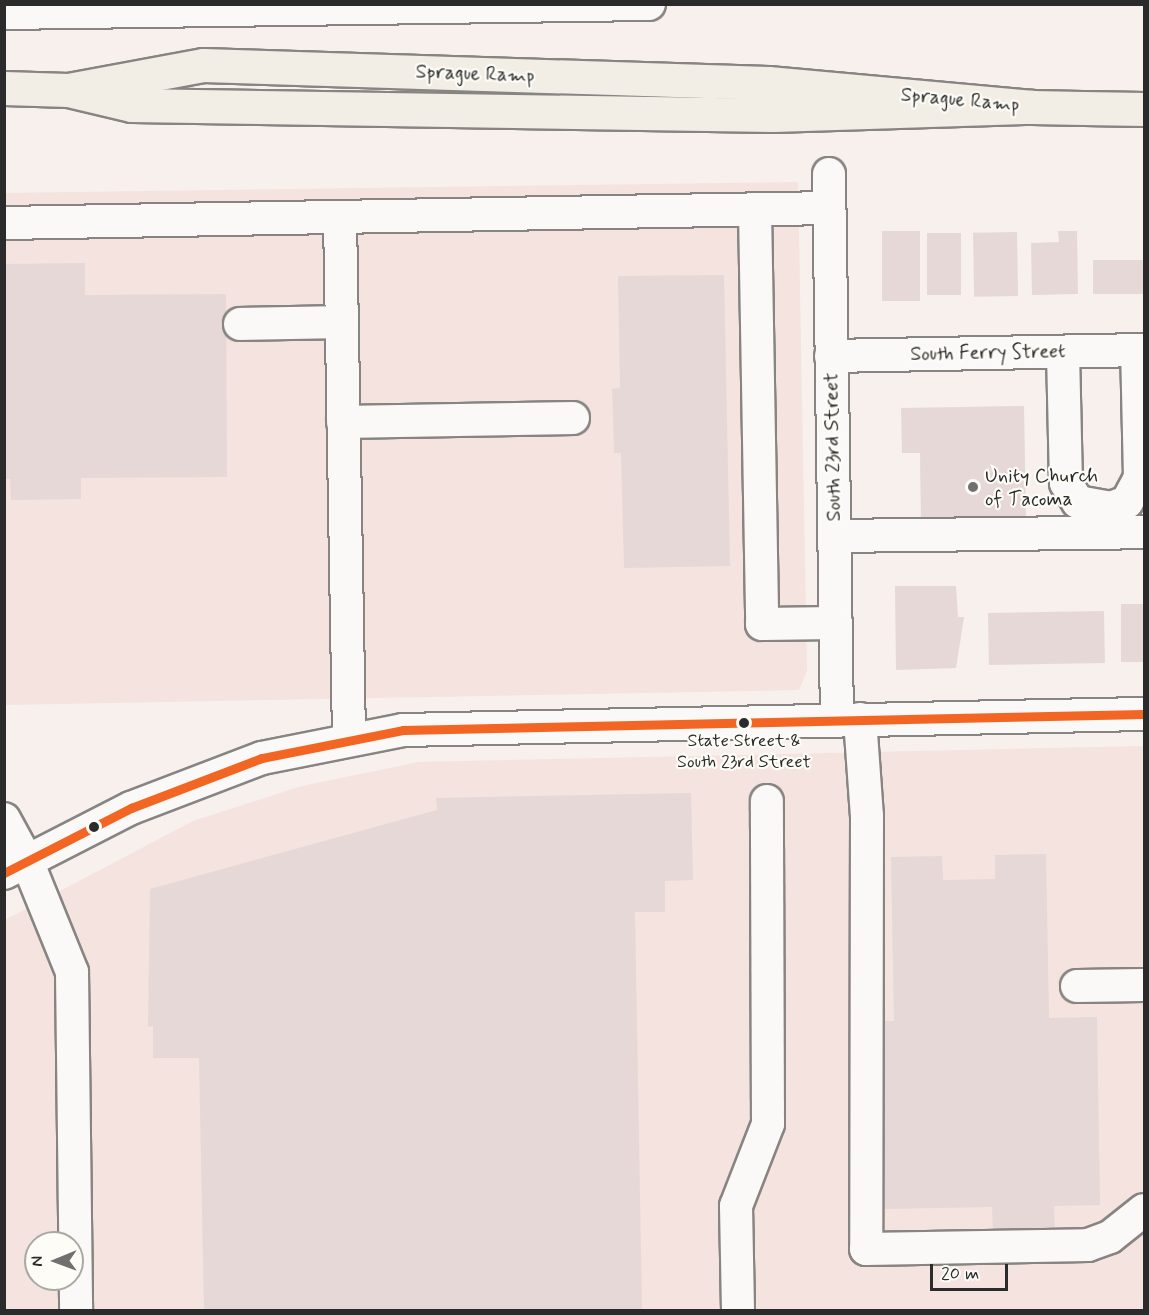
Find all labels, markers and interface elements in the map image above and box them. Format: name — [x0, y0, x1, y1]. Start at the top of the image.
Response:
street label: Sprague Ramp — [415, 60, 535, 88]
street label: Sprague Ramp — [900, 83, 1020, 117]
street label: South Ferry Street — [908, 340, 1068, 366]
street label: South 23rd Street — [820, 373, 846, 521]
place label: Unity Church of Tacoma — [985, 464, 1098, 511]
marker: Unity Church of Tacoma — [966, 480, 980, 494]
marker: State Street & South 23rd Street — [738, 717, 750, 729]
place label: State Street & South 23rd Street — [677, 731, 811, 774]
unlabelled marker — [88, 821, 100, 833]
north arrow — [24, 1231, 84, 1291]
scale bar — [933, 1252, 1011, 1290]
text: N — [27, 1256, 48, 1267]
text: 20 m — [941, 1262, 979, 1286]

